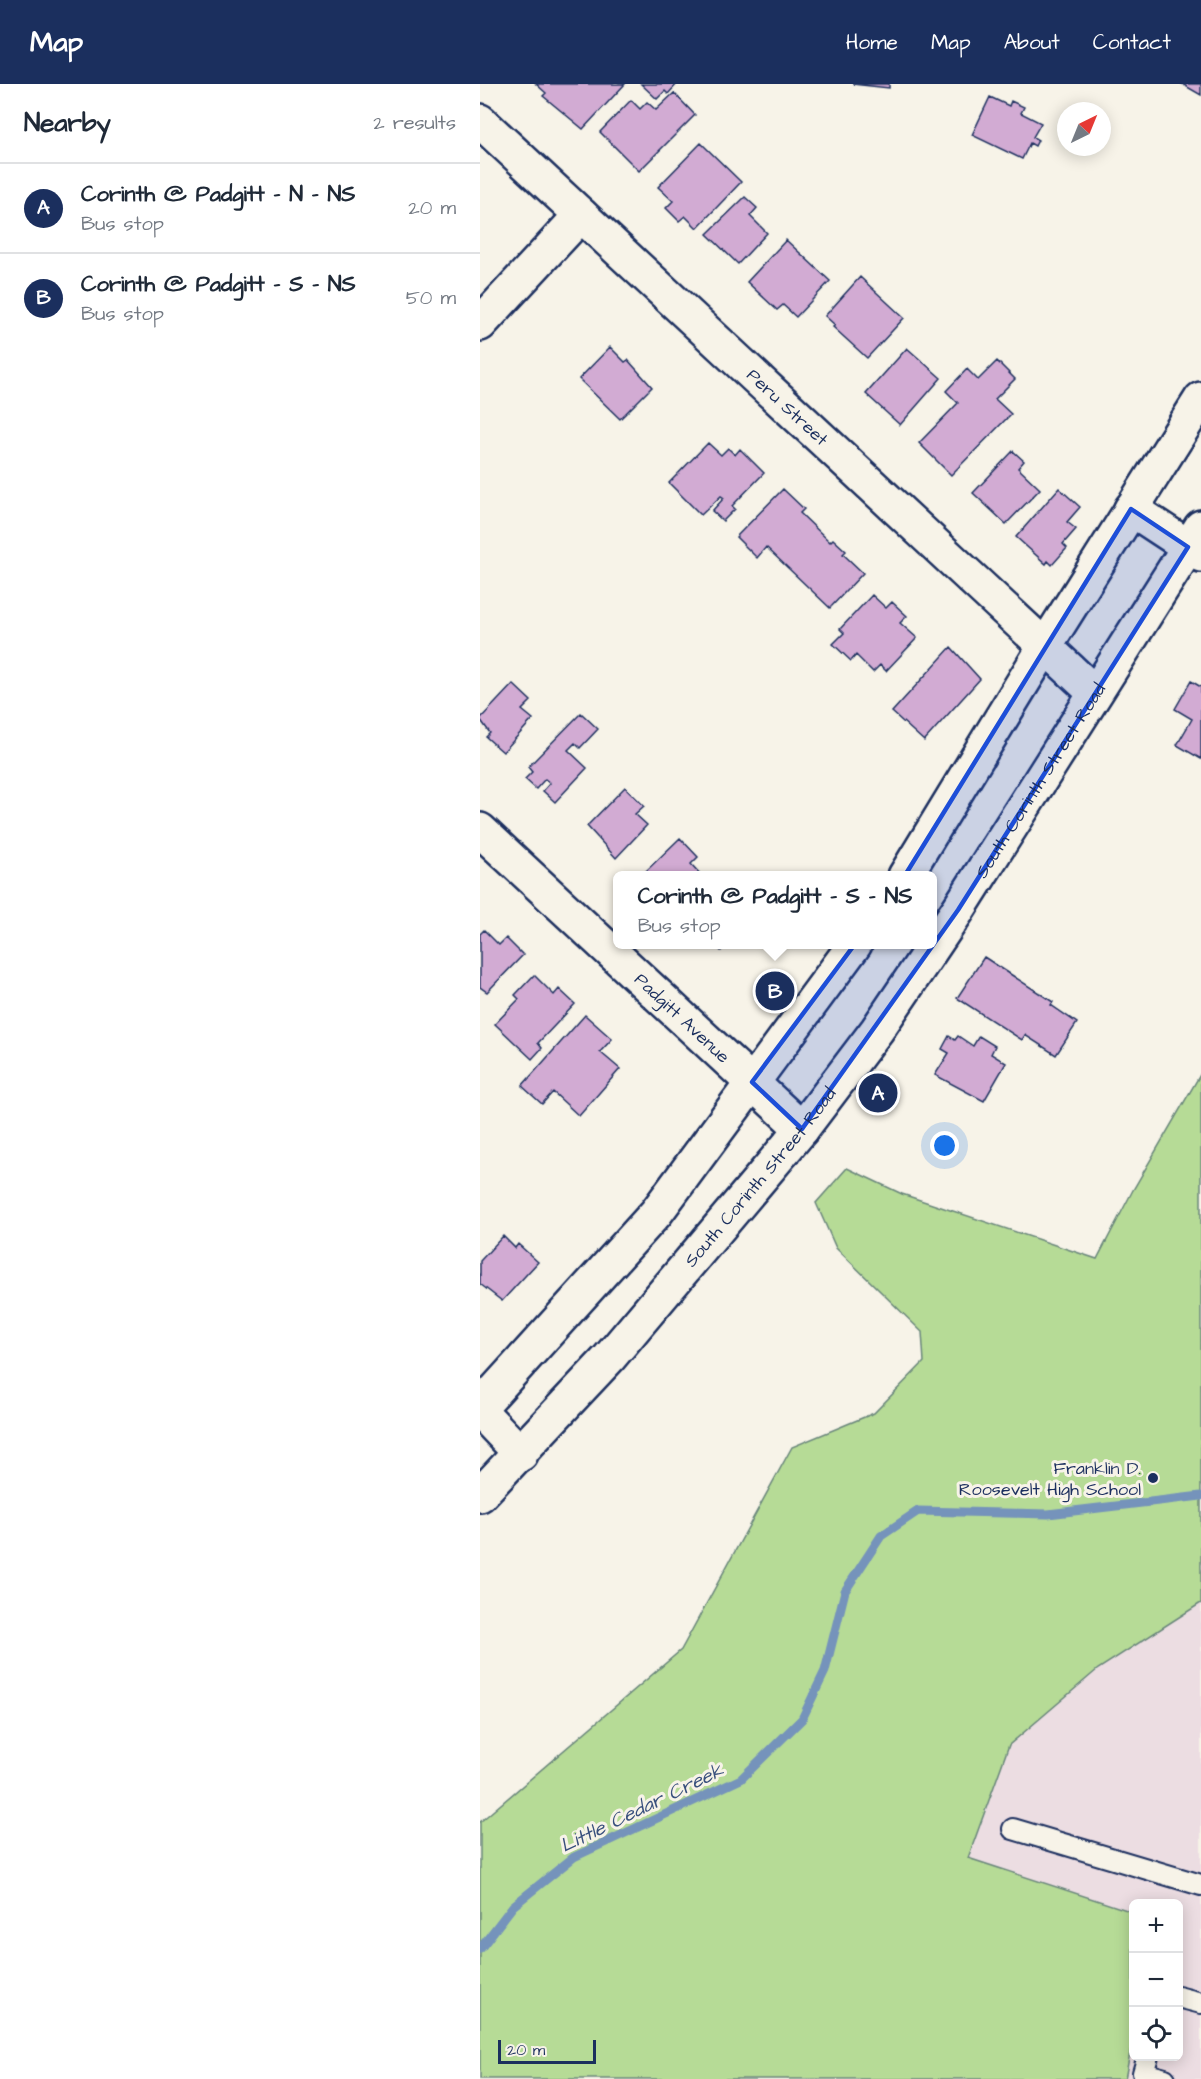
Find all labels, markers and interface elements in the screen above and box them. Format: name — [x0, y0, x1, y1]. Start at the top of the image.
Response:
text: Map — [30, 23, 83, 62]
text: Home — [846, 28, 898, 57]
text: Map — [931, 28, 971, 57]
text: About — [1004, 28, 1060, 57]
text: Contact — [1093, 28, 1171, 57]
north arrow — [1057, 102, 1111, 156]
text: Nearby — [24, 105, 111, 141]
text: 2 results — [373, 109, 456, 137]
text: Corinth @ Padgitt - N - NS — [81, 179, 355, 210]
text: A — [37, 194, 50, 222]
text: 20 m — [408, 194, 456, 222]
text: Bus stop — [81, 210, 164, 238]
text: Corinth @ Padgitt - S - NS — [81, 269, 356, 300]
text: B — [36, 284, 51, 312]
text: 50 m — [406, 284, 456, 312]
text: Bus stop — [81, 300, 164, 328]
street label: Peru Street — [741, 363, 834, 452]
street label: South Corinth Street Road — [969, 678, 1111, 883]
popup — [613, 871, 937, 949]
text: Corinth @ Padgitt - S - NS — [638, 881, 912, 912]
text: Bus stop — [638, 912, 721, 940]
street label: Padgitt Avenue — [629, 967, 736, 1069]
pin: B — [756, 968, 794, 1014]
pin: A — [858, 1070, 898, 1116]
street label: South Corinth Street Road — [678, 1082, 842, 1272]
your location — [930, 1131, 959, 1160]
place label: Franklin D. Roosevelt High School — [959, 1456, 1141, 1503]
marker: Franklin D. Roosevelt High School — [1146, 1471, 1160, 1485]
water label: Little Cedar Creek — [556, 1756, 729, 1860]
map controls — [1129, 1899, 1183, 2061]
button: + — [1129, 1899, 1183, 1953]
button: − — [1129, 1953, 1183, 2007]
button: locate — [1129, 2007, 1183, 2061]
scale bar — [498, 2037, 596, 2064]
text: 20 m — [507, 2039, 545, 2061]

